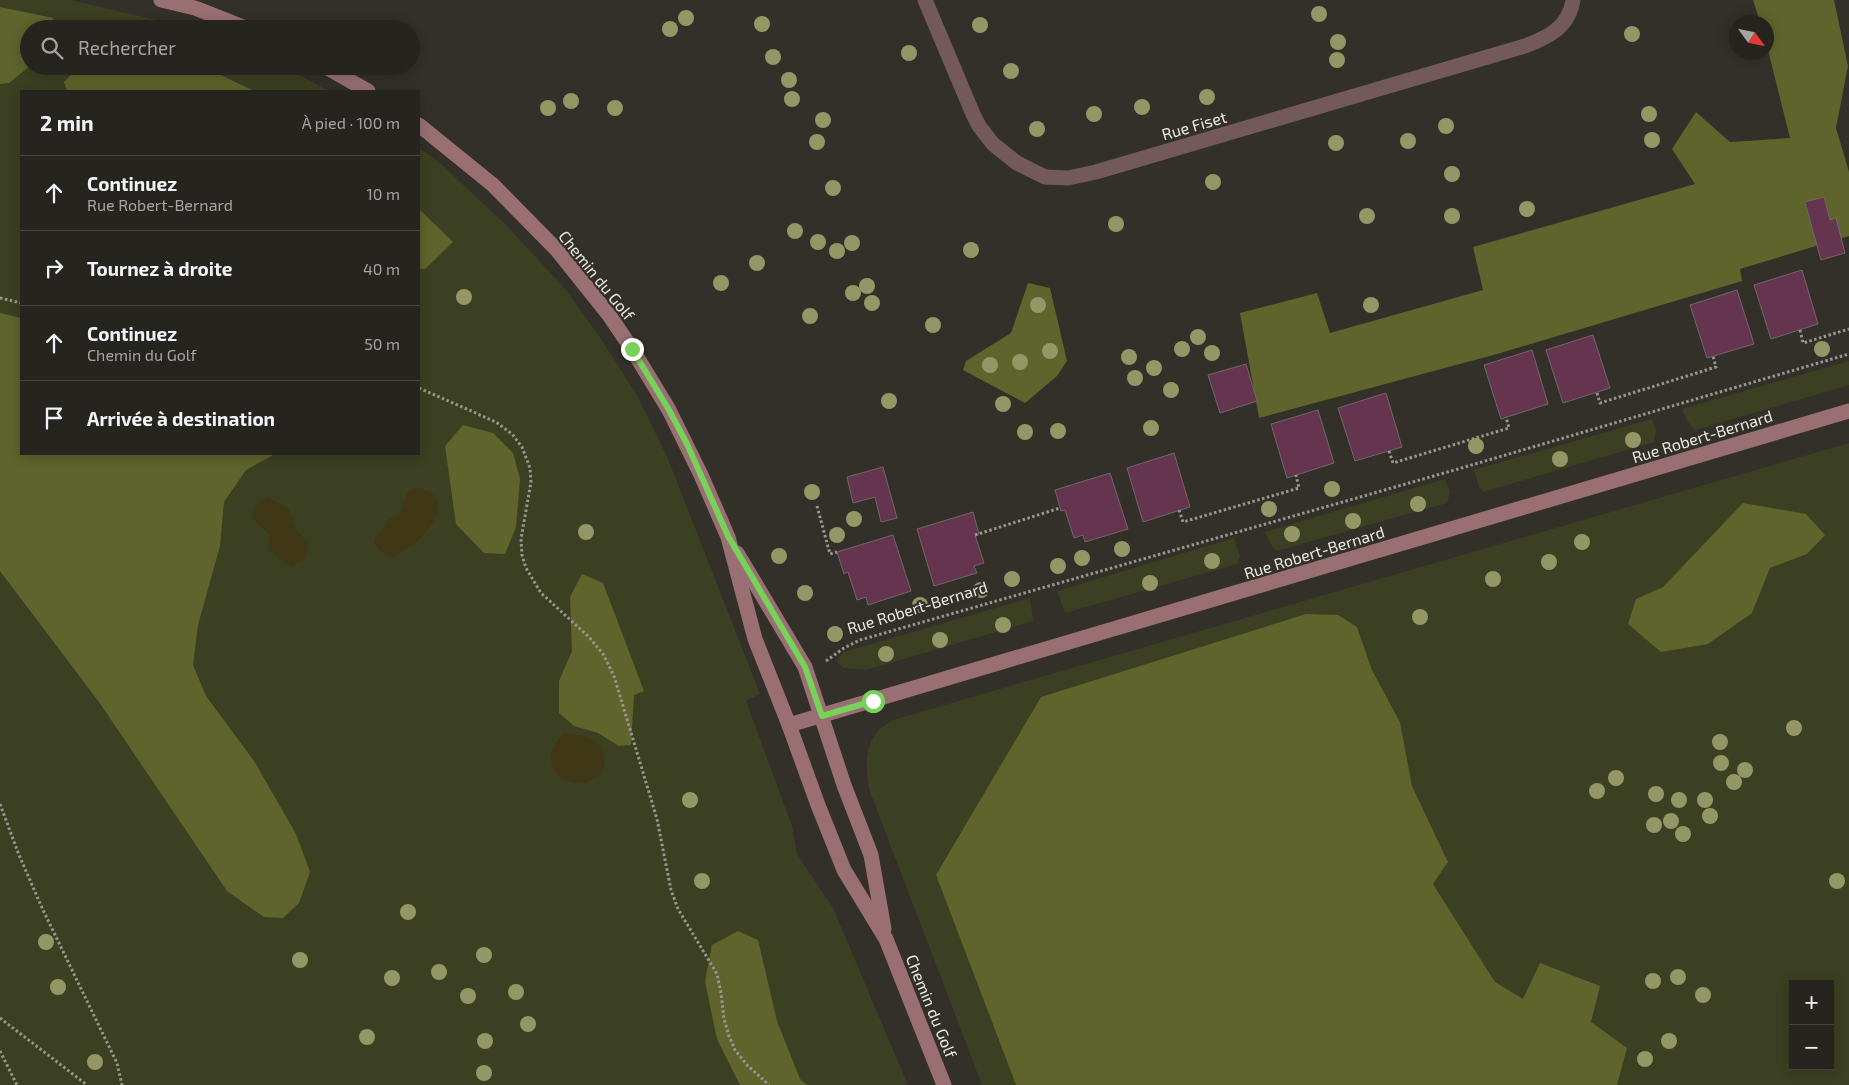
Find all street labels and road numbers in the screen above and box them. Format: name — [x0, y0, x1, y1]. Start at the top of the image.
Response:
street label: Rue Fiset — [1159, 107, 1229, 143]
street label: Chemin du Golf — [555, 226, 639, 324]
street label: Rue Robert-Bernard — [1629, 406, 1775, 466]
street label: Rue Robert-Bernard — [1241, 522, 1387, 582]
street label: Rue Robert-Bernard — [844, 577, 990, 637]
street label: Chemin du Golf — [903, 952, 962, 1061]

